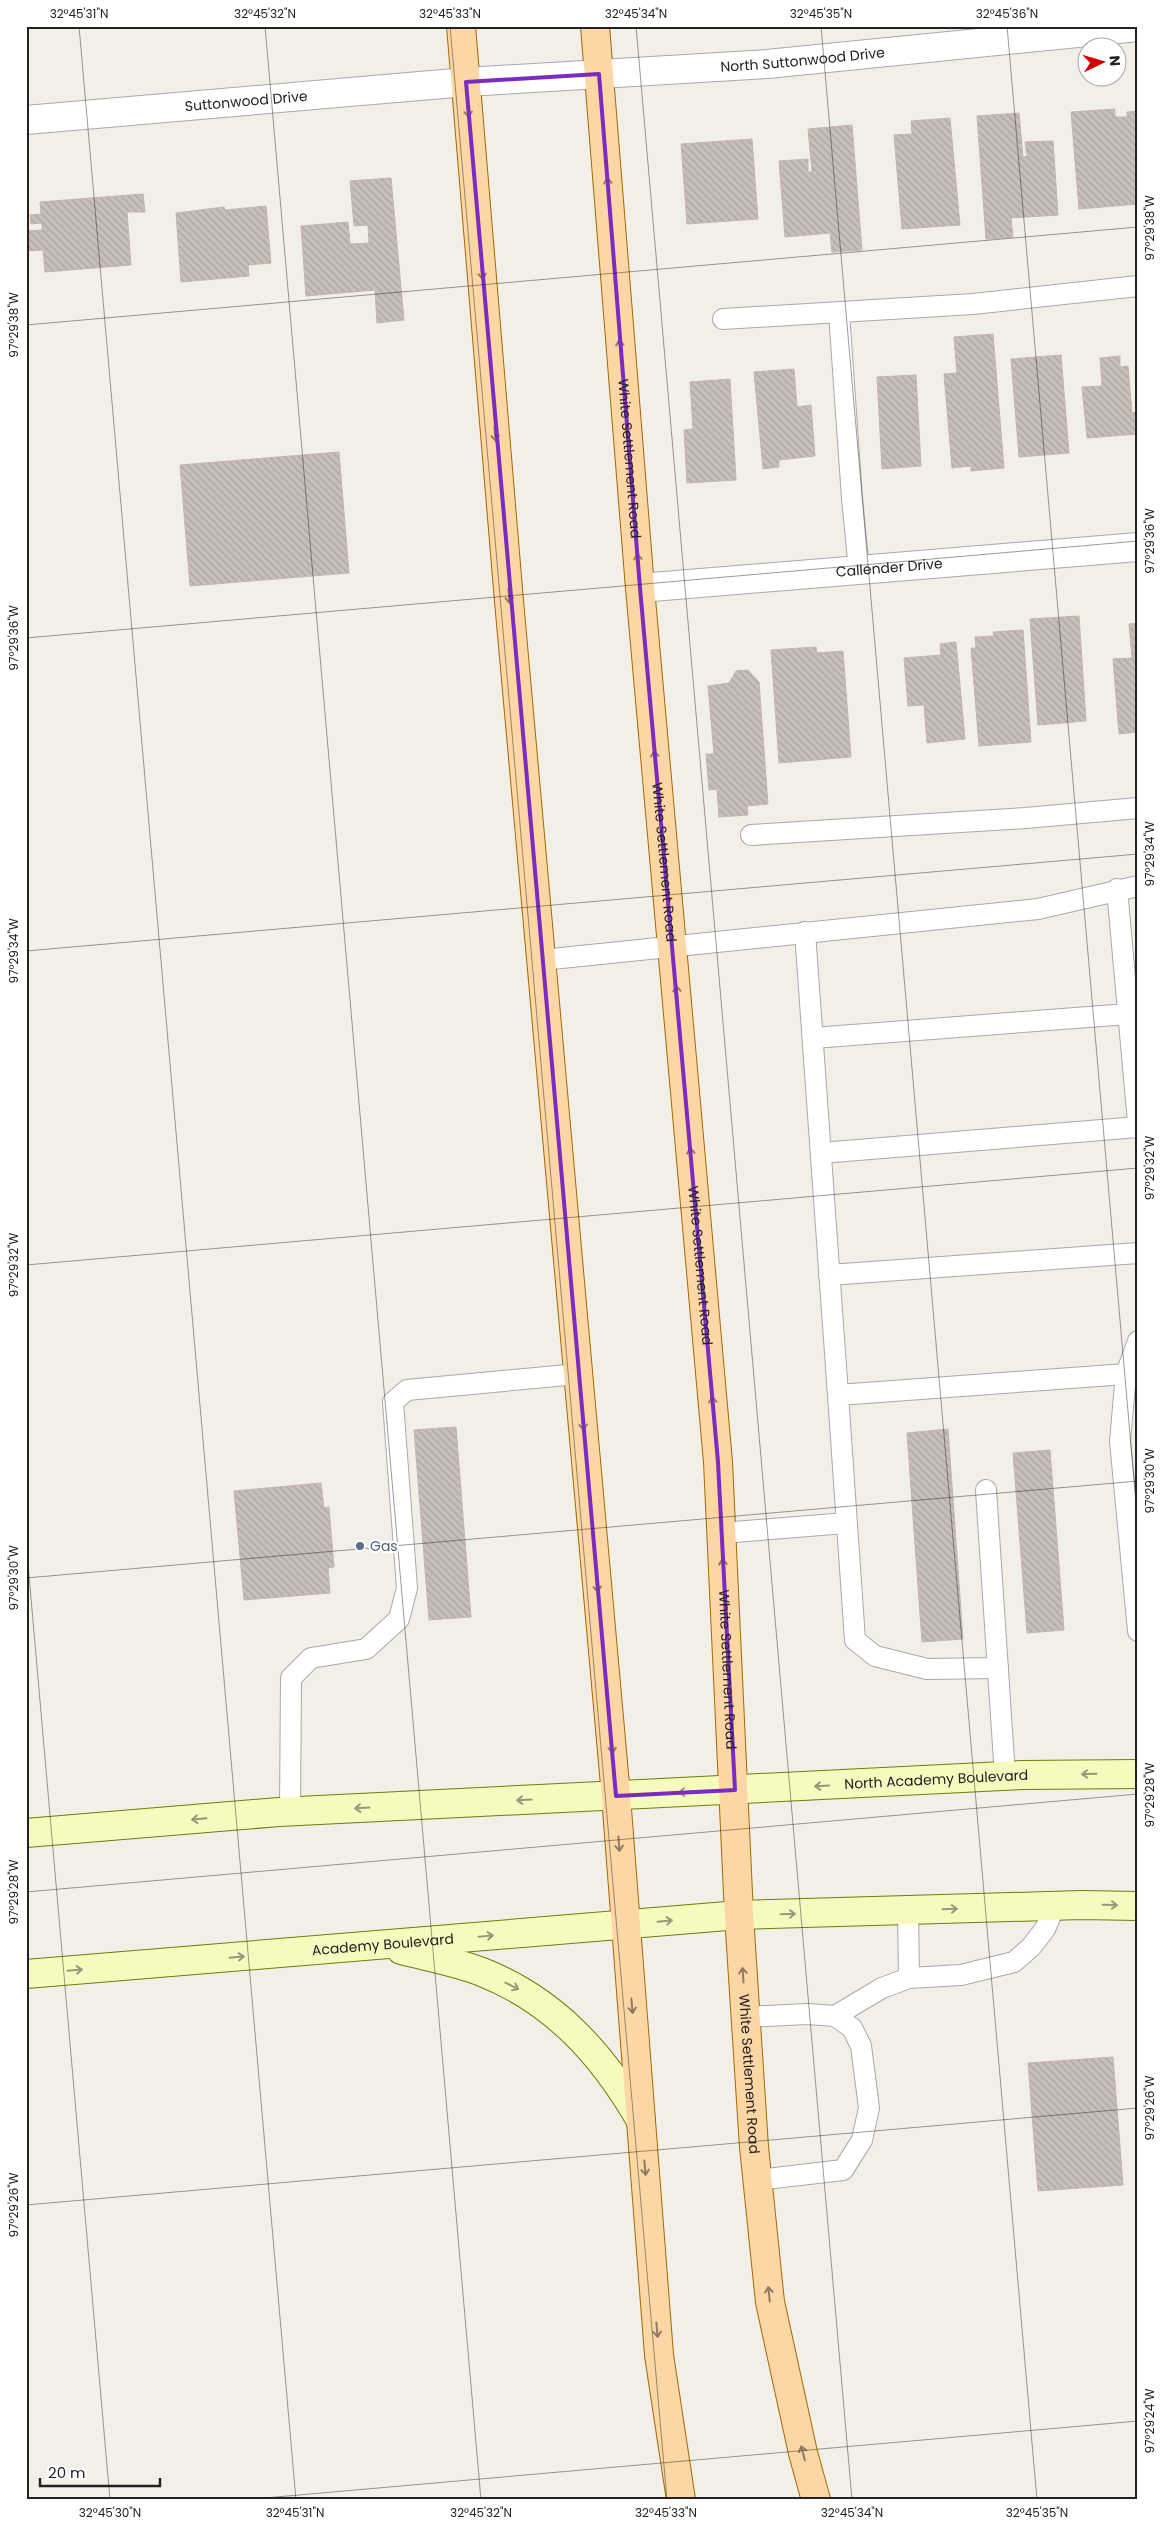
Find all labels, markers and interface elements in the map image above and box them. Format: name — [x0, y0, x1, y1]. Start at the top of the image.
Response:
text: 32°45'31"N — [50, 5, 108, 22]
text: 32°45'32"N — [234, 5, 296, 22]
text: 32°45'33"N — [419, 5, 481, 22]
text: 32°45'34"N — [605, 5, 667, 22]
text: 32°45'35"N — [790, 5, 852, 22]
text: 32°45'36"N — [976, 5, 1038, 22]
north arrow — [1076, 38, 1126, 88]
street label: North Suttonwood Drive — [720, 42, 886, 77]
text: N — [1105, 55, 1125, 67]
street label: Suttonwood Drive — [184, 86, 309, 116]
one-way arrow — [463, 101, 473, 117]
one-way arrow — [603, 177, 612, 193]
text: 97°29'38"W — [1141, 195, 1158, 261]
one-way arrow — [477, 263, 486, 279]
text: 97°29'38"W — [5, 292, 22, 358]
one-way arrow — [616, 339, 625, 355]
street label: White Settlement Road — [613, 378, 646, 539]
one-way arrow — [491, 425, 500, 441]
text: 97°29'36"W — [1141, 508, 1158, 574]
street label: Callender Drive — [835, 553, 944, 582]
one-way arrow — [633, 554, 642, 570]
one-way arrow — [504, 587, 514, 603]
text: 97°29'36"W — [5, 605, 22, 671]
one-way arrow — [650, 750, 660, 766]
street label: White Settlement Road — [647, 781, 682, 943]
text: 97°29'34"W — [1141, 821, 1158, 887]
text: 97°29'34"W — [5, 918, 22, 984]
one-way arrow — [672, 986, 681, 1002]
text: 97°29'32"W — [1141, 1135, 1158, 1200]
one-way arrow — [686, 1147, 696, 1163]
street label: White Settlement Road — [683, 1185, 718, 1346]
text: 97°29'32"W — [5, 1232, 22, 1297]
one-way arrow — [708, 1396, 718, 1412]
one-way arrow — [578, 1414, 587, 1430]
text: 97°29'30"W — [1141, 1448, 1158, 1514]
place label: Gas — [370, 1536, 398, 1556]
marker: Gas — [354, 1540, 366, 1552]
text: 97°29'30"W — [5, 1545, 22, 1611]
one-way arrow — [719, 1559, 728, 1575]
one-way arrow — [592, 1576, 602, 1592]
street label: White Settlement Road — [714, 1589, 741, 1750]
one-way arrow — [607, 1738, 616, 1754]
text: 97°29'28"W — [1141, 1762, 1158, 1828]
street label: North Academy Boulevard — [844, 1765, 1028, 1794]
one-way arrow — [1081, 1770, 1097, 1779]
one-way arrow — [814, 1781, 830, 1790]
one-way arrow — [678, 1788, 694, 1797]
one-way arrow — [516, 1796, 532, 1805]
one-way arrow — [354, 1804, 370, 1813]
one-way arrow — [192, 1814, 208, 1823]
one-way arrow — [615, 1836, 624, 1852]
text: 97°29'28"W — [5, 1859, 22, 1925]
one-way arrow — [1101, 1901, 1117, 1910]
one-way arrow — [942, 1904, 958, 1913]
one-way arrow — [780, 1909, 796, 1918]
one-way arrow — [657, 1917, 673, 1926]
street label: Academy Boulevard — [311, 1929, 455, 1960]
one-way arrow — [478, 1931, 494, 1941]
one-way arrow — [229, 1952, 245, 1961]
one-way arrow — [67, 1965, 83, 1975]
one-way arrow — [738, 1967, 747, 1983]
one-way arrow — [504, 1982, 519, 1991]
street label: White Settlement Road — [734, 1993, 765, 2155]
one-way arrow — [627, 1998, 636, 2014]
text: 97°29'26"W — [1141, 2075, 1158, 2141]
one-way arrow — [640, 2160, 649, 2176]
text: 97°29'26"W — [5, 2172, 22, 2238]
one-way arrow — [764, 2286, 774, 2302]
one-way arrow — [653, 2322, 662, 2338]
text: 97°29'24"W — [1141, 2388, 1158, 2454]
one-way arrow — [798, 2445, 807, 2461]
scale bar — [40, 2456, 160, 2488]
text: 20 m — [48, 2462, 86, 2483]
text: 32°45'30"N — [79, 2504, 141, 2521]
text: 32°45'31"N — [266, 2504, 324, 2521]
text: 32°45'32"N — [450, 2504, 512, 2521]
text: 32°45'33"N — [635, 2504, 697, 2521]
text: 32°45'34"N — [821, 2504, 883, 2521]
text: 32°45'35"N — [1006, 2504, 1068, 2521]

